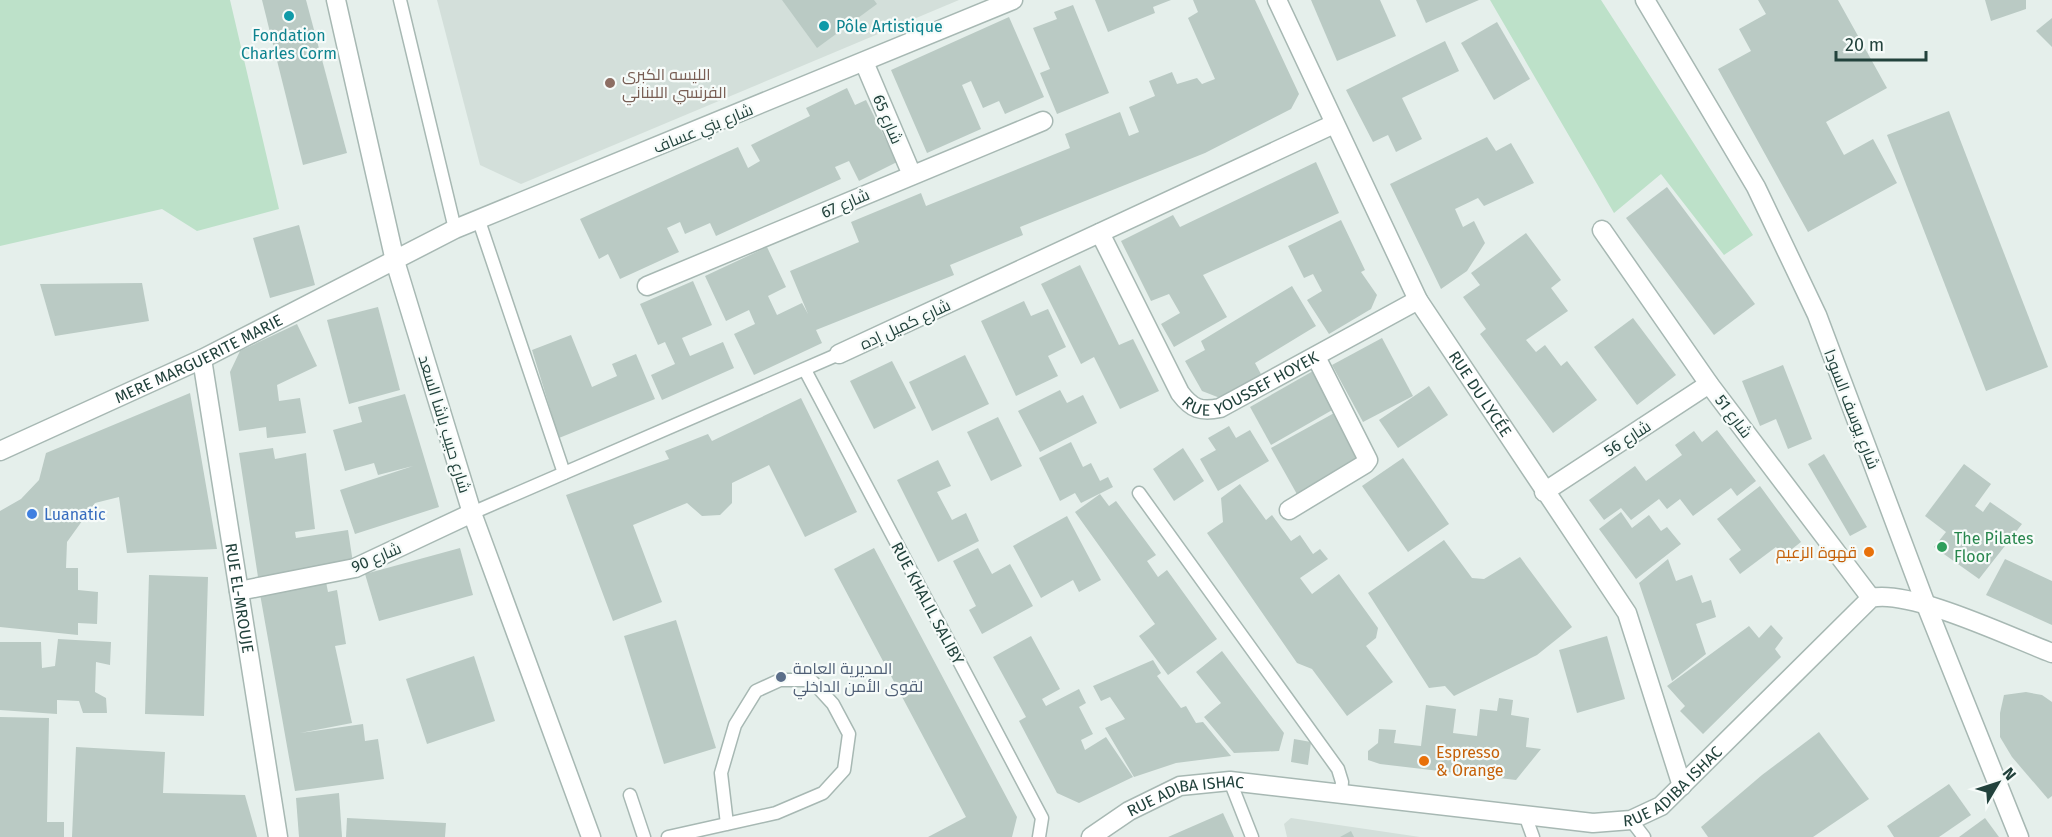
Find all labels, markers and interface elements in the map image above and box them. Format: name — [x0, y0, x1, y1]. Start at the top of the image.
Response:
marker: Fondation Charles Corm — [282, 9, 296, 23]
place label: Pôle Artistique — [836, 17, 943, 36]
marker: Pôle Artistique — [817, 19, 831, 33]
scale bar — [1836, 24, 1926, 62]
place label: Fondation Charles Corm — [241, 26, 337, 63]
text: 20 m — [1845, 34, 1884, 56]
place label: الليسه الكبرى الفرنسي اللبناني — [622, 65, 727, 106]
marker: الليسه الكبرى الفرنسي اللبناني — [603, 76, 617, 90]
street label: شارع 65 — [867, 92, 906, 147]
street label: شارع بني عساف — [650, 100, 757, 161]
street label: شارع 67 — [818, 185, 873, 224]
street label: شارع كميل إده — [857, 295, 954, 355]
street label: MERE MARGUERITE MARIE — [112, 310, 286, 407]
street label: RUE YOUSSEF HOYEK — [1178, 347, 1322, 420]
street label: RUE DU LYCÉE — [1445, 347, 1515, 440]
street label: شارع يوسف السودا — [1818, 347, 1883, 473]
street label: شارع حبيب باشا السعد — [413, 353, 475, 496]
street label: شارع 51 — [1710, 391, 1756, 443]
street label: شارع 56 — [1600, 416, 1655, 462]
place label: Luanatic — [44, 505, 106, 524]
marker: Luanatic — [25, 507, 39, 521]
place label: The Pilates Floor — [1954, 529, 2033, 566]
street label: شارع 90 — [348, 538, 405, 578]
street label: RUE KHALIL SALIBY — [887, 539, 968, 668]
marker: The Pilates Floor — [1935, 540, 1949, 554]
street label: RUE EL-MROUJE — [221, 542, 258, 655]
place label: قهوة الزعيم — [1776, 543, 1857, 564]
marker: قهوة الزعيم — [1862, 545, 1876, 559]
place label: المديرية العامة لقوى الأمن الداخلي — [793, 659, 923, 700]
marker: المديرية العامة لقوى الأمن الداخلي — [774, 670, 788, 684]
street label: RUE ADIBA ISHAC — [1622, 742, 1726, 831]
place label: Espresso & Orange — [1436, 743, 1503, 780]
north arrow — [1968, 753, 2028, 813]
marker: Espresso & Orange — [1417, 754, 1431, 768]
text: N — [1999, 764, 2020, 784]
street label: RUE ADIBA ISHAC — [1124, 772, 1245, 821]

